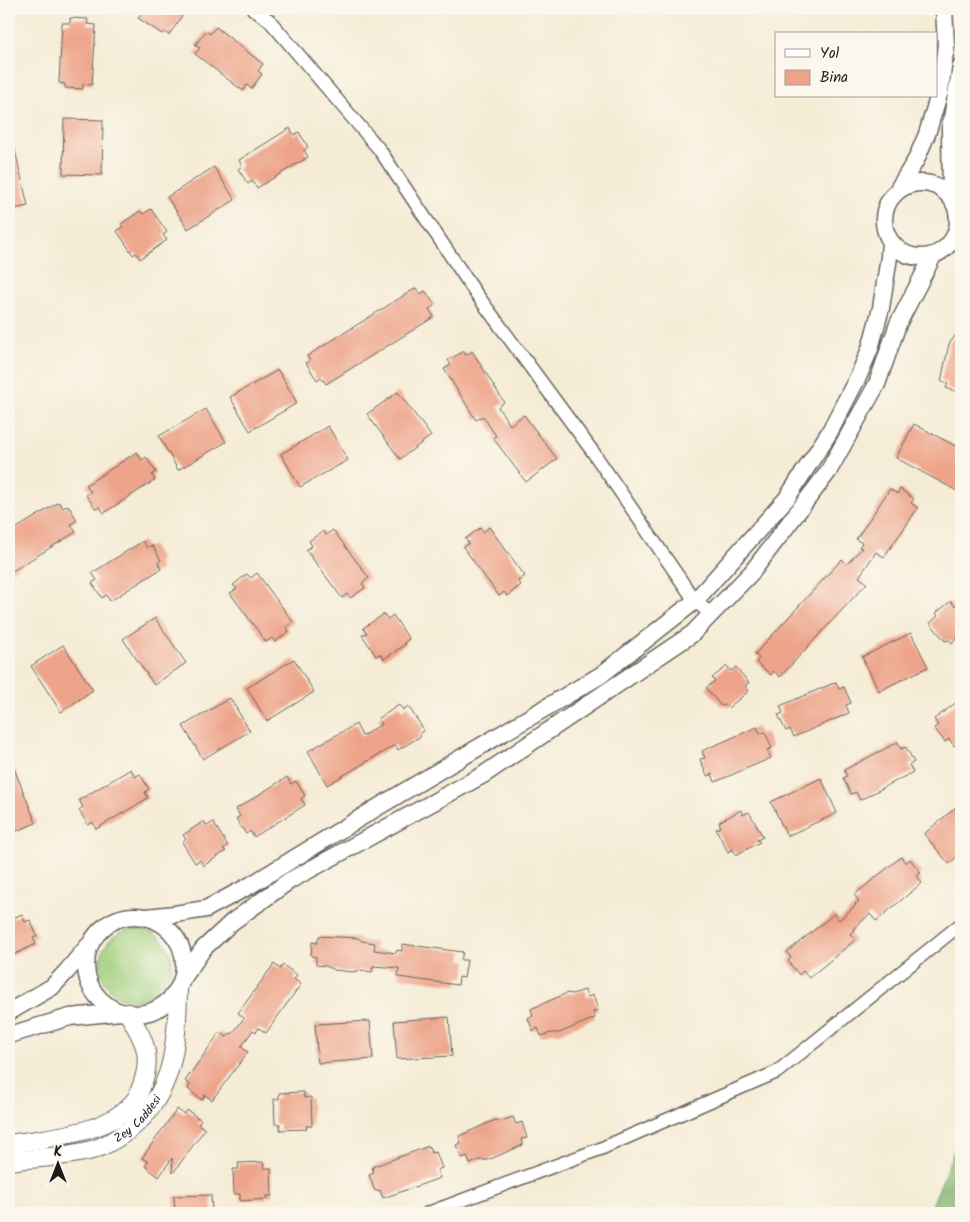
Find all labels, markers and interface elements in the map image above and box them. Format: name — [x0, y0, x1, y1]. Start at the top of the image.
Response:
legend — [775, 32, 938, 98]
text: Yol — [820, 42, 839, 66]
text: Bina — [820, 66, 848, 90]
street label: Zey Caddesi — [110, 1091, 167, 1148]
north arrow — [32, 1140, 82, 1190]
text: K — [54, 1141, 63, 1163]

